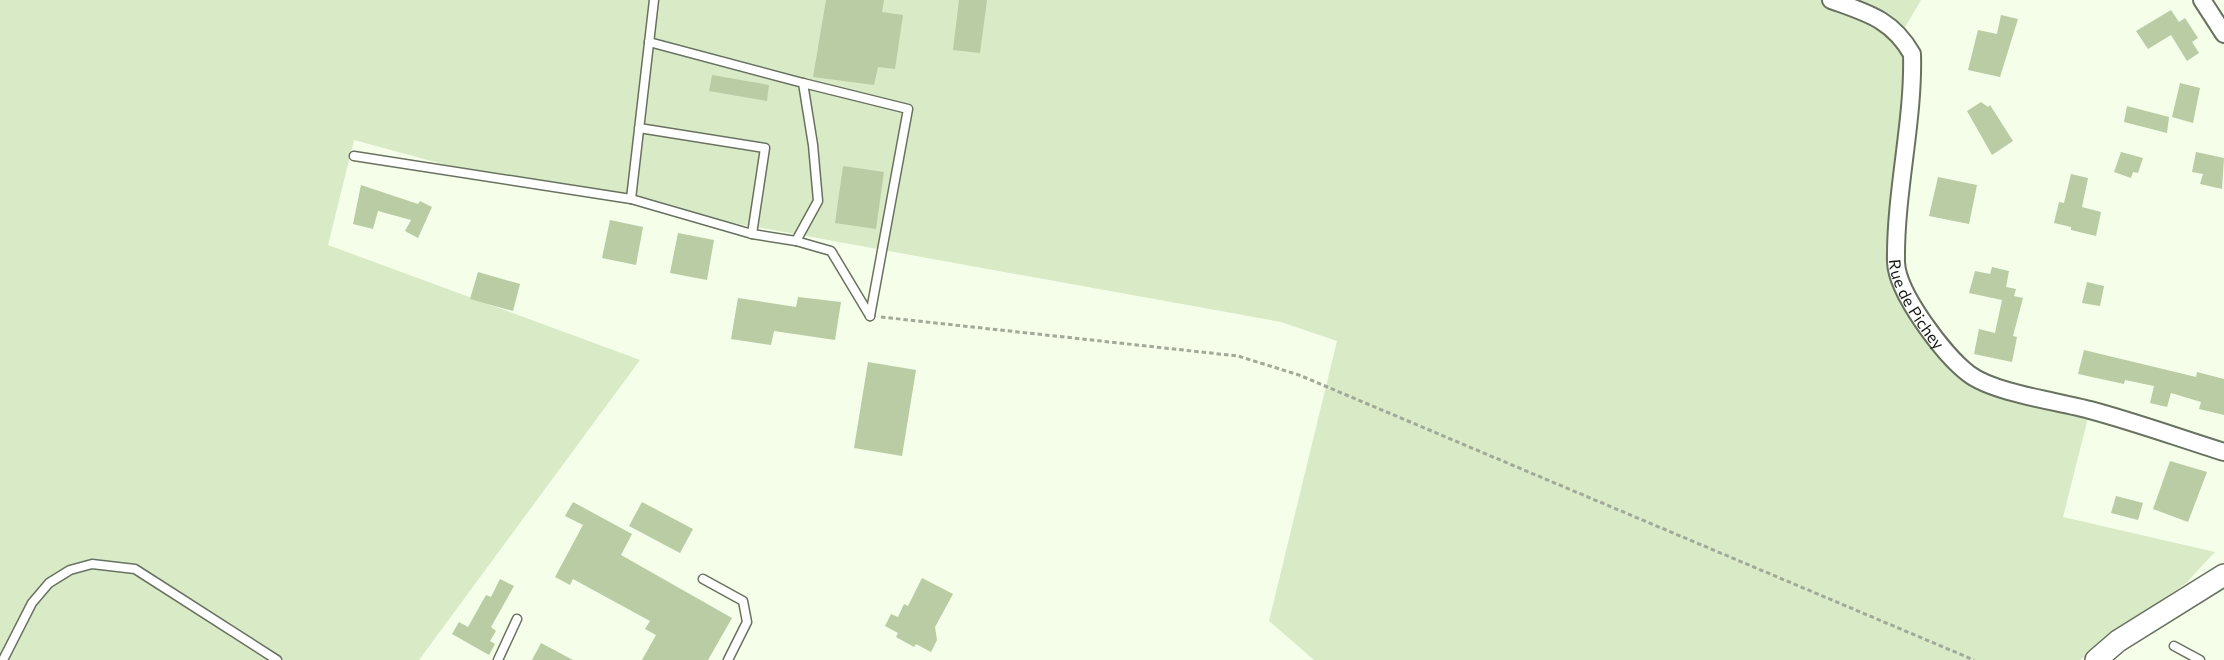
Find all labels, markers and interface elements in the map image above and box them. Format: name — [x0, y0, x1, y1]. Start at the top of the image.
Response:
street label: Rue de Pichey — [1886, 258, 1949, 352]

